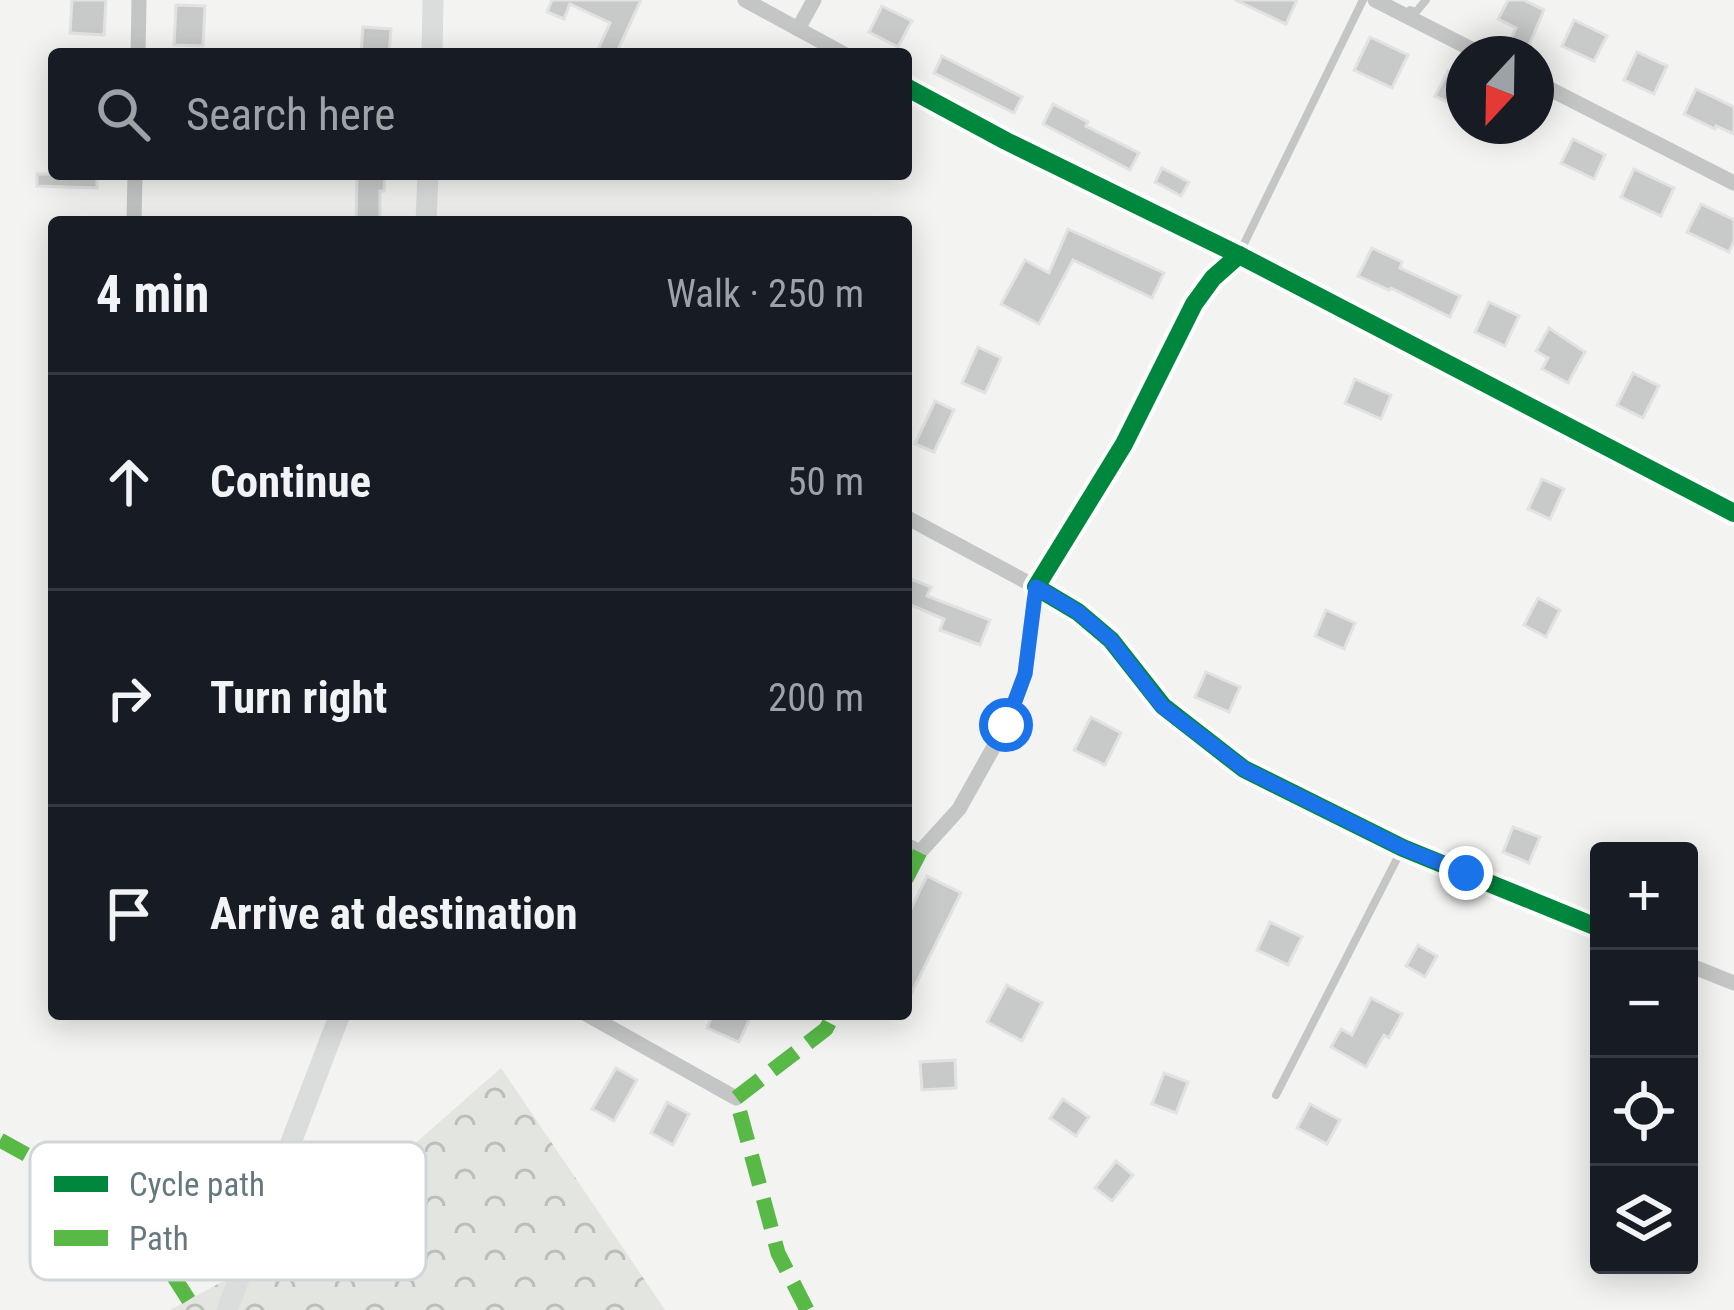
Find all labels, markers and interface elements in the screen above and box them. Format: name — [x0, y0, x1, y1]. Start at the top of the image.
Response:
north arrow — [1446, 36, 1554, 144]
search box — [48, 48, 912, 180]
icon: search — [90, 81, 156, 147]
text: Search here — [186, 88, 395, 141]
text: 4 min — [96, 265, 209, 324]
text: Walk · 250 m — [666, 271, 864, 317]
icon: ahead — [96, 449, 162, 515]
text: Continue — [210, 455, 371, 508]
text: 50 m — [787, 459, 864, 505]
icon: right — [96, 665, 162, 731]
text: Turn right — [210, 671, 387, 724]
text: 200 m — [768, 675, 864, 721]
route start — [979, 698, 1033, 752]
map controls — [1590, 842, 1698, 1274]
button: + — [1590, 842, 1698, 950]
route end — [1439, 846, 1493, 900]
icon: arrive — [96, 881, 162, 947]
text: Arrive at destination — [210, 887, 578, 940]
button: − — [1590, 950, 1698, 1058]
button: locate — [1590, 1058, 1698, 1166]
legend — [30, 1142, 426, 1280]
text: Cycle path — [129, 1165, 265, 1204]
button: layers — [1590, 1166, 1698, 1274]
text: Path — [129, 1219, 189, 1258]

